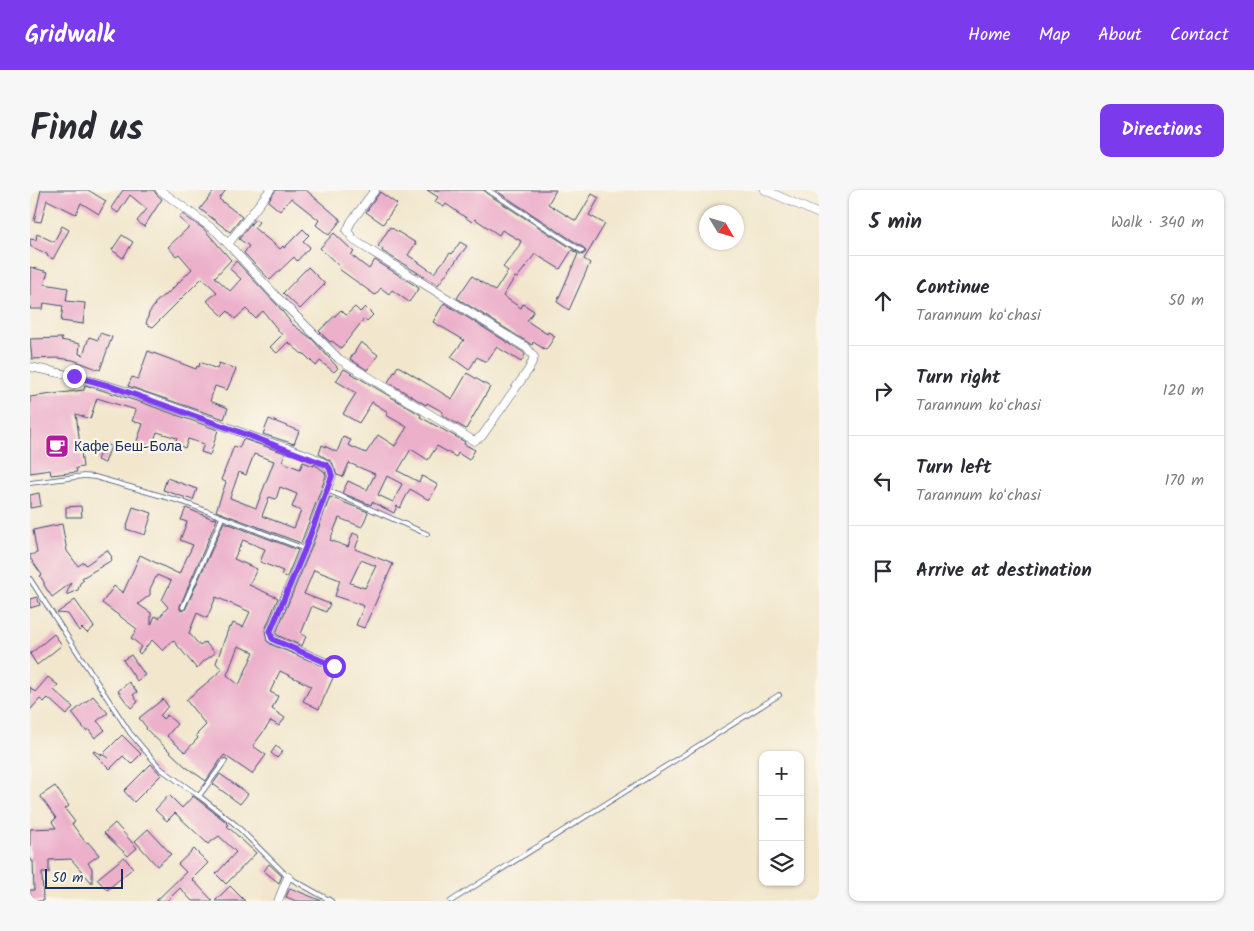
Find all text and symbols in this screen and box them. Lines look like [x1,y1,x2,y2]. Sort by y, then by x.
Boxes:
text: Gridwalk [25,16,115,55]
text: Home [968,21,1011,50]
text: Map [1039,21,1070,50]
text: About [1098,21,1142,50]
text: Contact [1170,21,1229,50]
text: Find us [30,102,143,158]
button: Directions [1100,104,1224,157]
north arrow [699,205,744,250]
text: 5 min [869,206,922,239]
text: Walk · 340 m [1111,210,1204,235]
text: Continue [916,273,989,303]
icon: ahead [869,287,897,315]
text: 50 m [1168,288,1204,313]
text: Tarannum koʻchasi [916,303,1041,328]
text: Turn right [916,363,1001,393]
route end [63,365,86,388]
icon: right [869,377,897,405]
text: 120 m [1163,378,1204,403]
text: Tarannum koʻchasi [916,393,1041,418]
cafe icon: Кафе Беш-Бола [44,433,70,459]
place label: Кафе Беш-Бола [74,436,182,458]
text: Turn left [916,453,991,483]
icon: left [869,467,897,495]
text: 170 m [1164,468,1204,493]
text: Tarannum koʻchasi [916,483,1041,508]
text: Arrive at destination [916,556,1092,586]
icon: arrive [869,557,897,585]
route start [323,655,346,678]
map controls [759,751,804,886]
button: + [759,751,804,796]
button: − [759,796,804,841]
button: layers [759,841,804,886]
scale bar [45,866,122,889]
text: 50 m [52,867,83,889]

